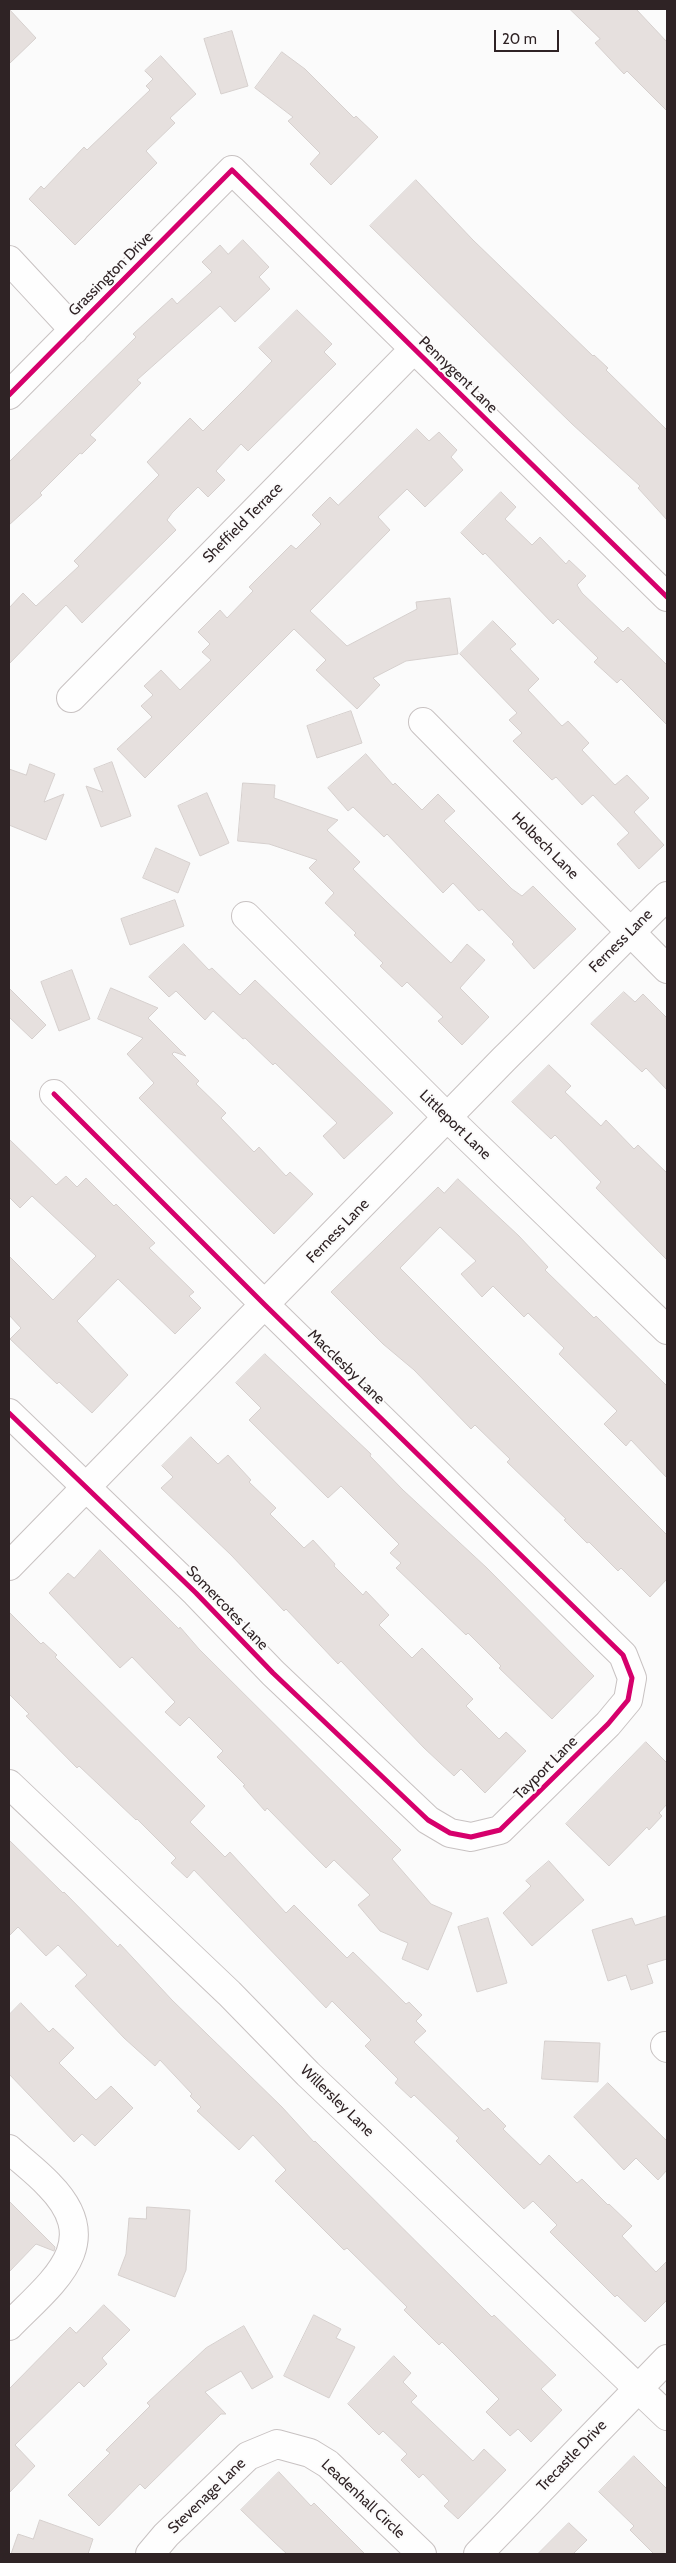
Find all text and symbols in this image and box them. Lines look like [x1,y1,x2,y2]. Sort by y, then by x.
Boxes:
scale bar [496,20,561,52]
text: 20 m [502,30,537,48]
street label: Grassington Drive [65,228,157,320]
street label: Pennygent Lane [415,333,501,417]
street label: Sheffield Terrace [199,479,287,567]
street label: Holbech Lane [508,809,582,883]
street label: Ferness Lane [586,906,656,976]
street label: Littleport Lane [415,1086,495,1164]
street label: Ferness Lane [303,1195,373,1267]
street label: Macclesby Lane [304,1326,388,1408]
street label: Somercotes Lane [182,1562,272,1654]
street label: Tayport Lane [511,1733,581,1803]
street label: Willersley Lane [296,2061,378,2141]
street label: Trecastle Drive [533,2417,611,2495]
street label: Stevenage Lane [164,2454,250,2538]
street label: Leadenhall Circle [317,2456,409,2542]

